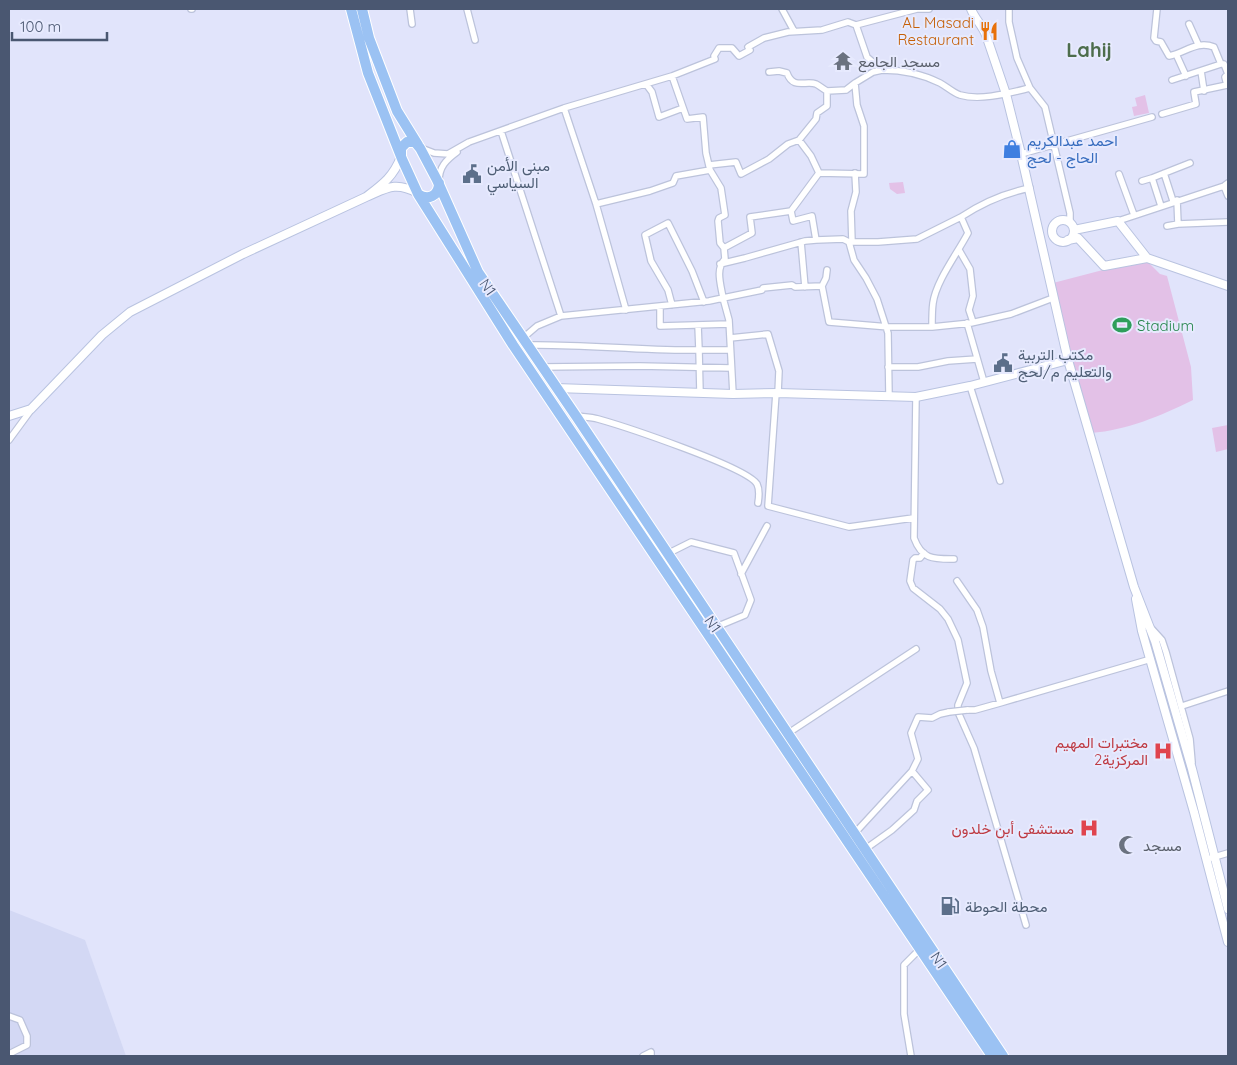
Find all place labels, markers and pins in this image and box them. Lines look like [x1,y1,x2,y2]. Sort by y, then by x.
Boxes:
place label: AL Masadi Restaurant [898,13,974,49]
restaurant icon: AL Masadi Restaurant [978,20,1000,42]
temple icon: مسجد الجامع [832,50,854,72]
place label: مسجد الجامع [858,52,940,73]
place label: احمد عبدالكريم الحاج - لحج [1027,131,1118,169]
shop icon: احمد عبدالكريم الحاج - لحج [1001,138,1023,160]
place label: مبنى الأمن السياسي [487,156,550,196]
public building icon: مبنى الأمن السياسي [461,163,483,185]
sports icon: Stadium [1111,314,1133,336]
place label: Stadium [1137,316,1194,335]
place label: مكتب التربية والتعليم م/لحج [1018,345,1112,383]
public building icon: مكتب التربية والتعليم م/لحج [992,352,1014,374]
place label: مختبرات المهيم المركزية2 [1055,733,1148,769]
hospital icon: مختبرات المهيم المركزية2 [1152,740,1174,762]
hospital icon: مستشفى أبن خلدون [1078,817,1100,839]
place label: مستشفى أبن خلدون [952,819,1074,839]
mosque icon: مسجد [1117,834,1139,856]
place label: مسجد [1143,836,1182,855]
fuel station icon: محطة الحوطة [939,895,961,917]
place label: محطة الحوطة [965,897,1047,916]

